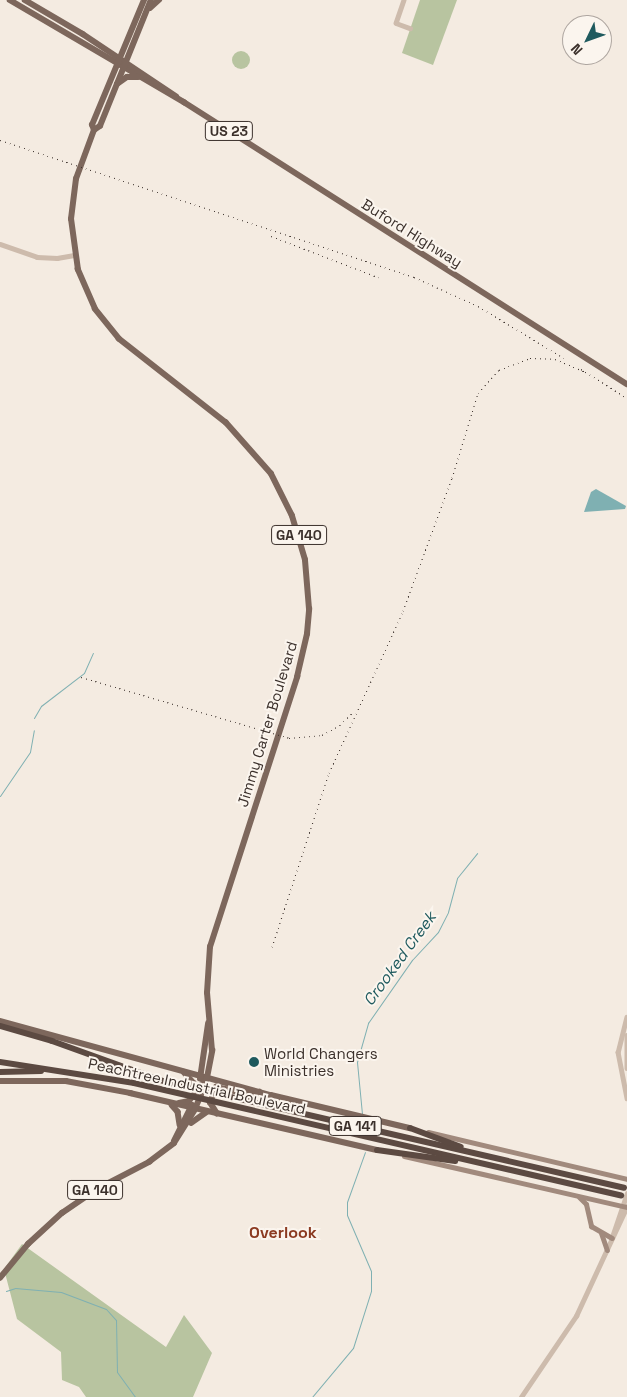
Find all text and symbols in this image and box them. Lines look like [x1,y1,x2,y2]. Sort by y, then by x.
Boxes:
north arrow [562,15,612,65]
text: N [567,40,586,59]
road number: US 23 [204,120,254,142]
street label: Buford Highway [358,195,466,271]
road number: GA 140 [270,524,328,546]
street label: Jimmy Carter Boulevard [233,639,301,809]
water label: Crooked Creek [359,908,441,1010]
place label: World Changers Ministries [264,1044,378,1079]
street label: Peachtree Industrial Boulevard [87,1054,307,1118]
marker: World Changers Ministries [248,1056,260,1068]
road number: GA 141 [328,1114,382,1138]
road number: GA 140 [66,1178,124,1202]
district label: Overlook [249,1223,317,1243]

